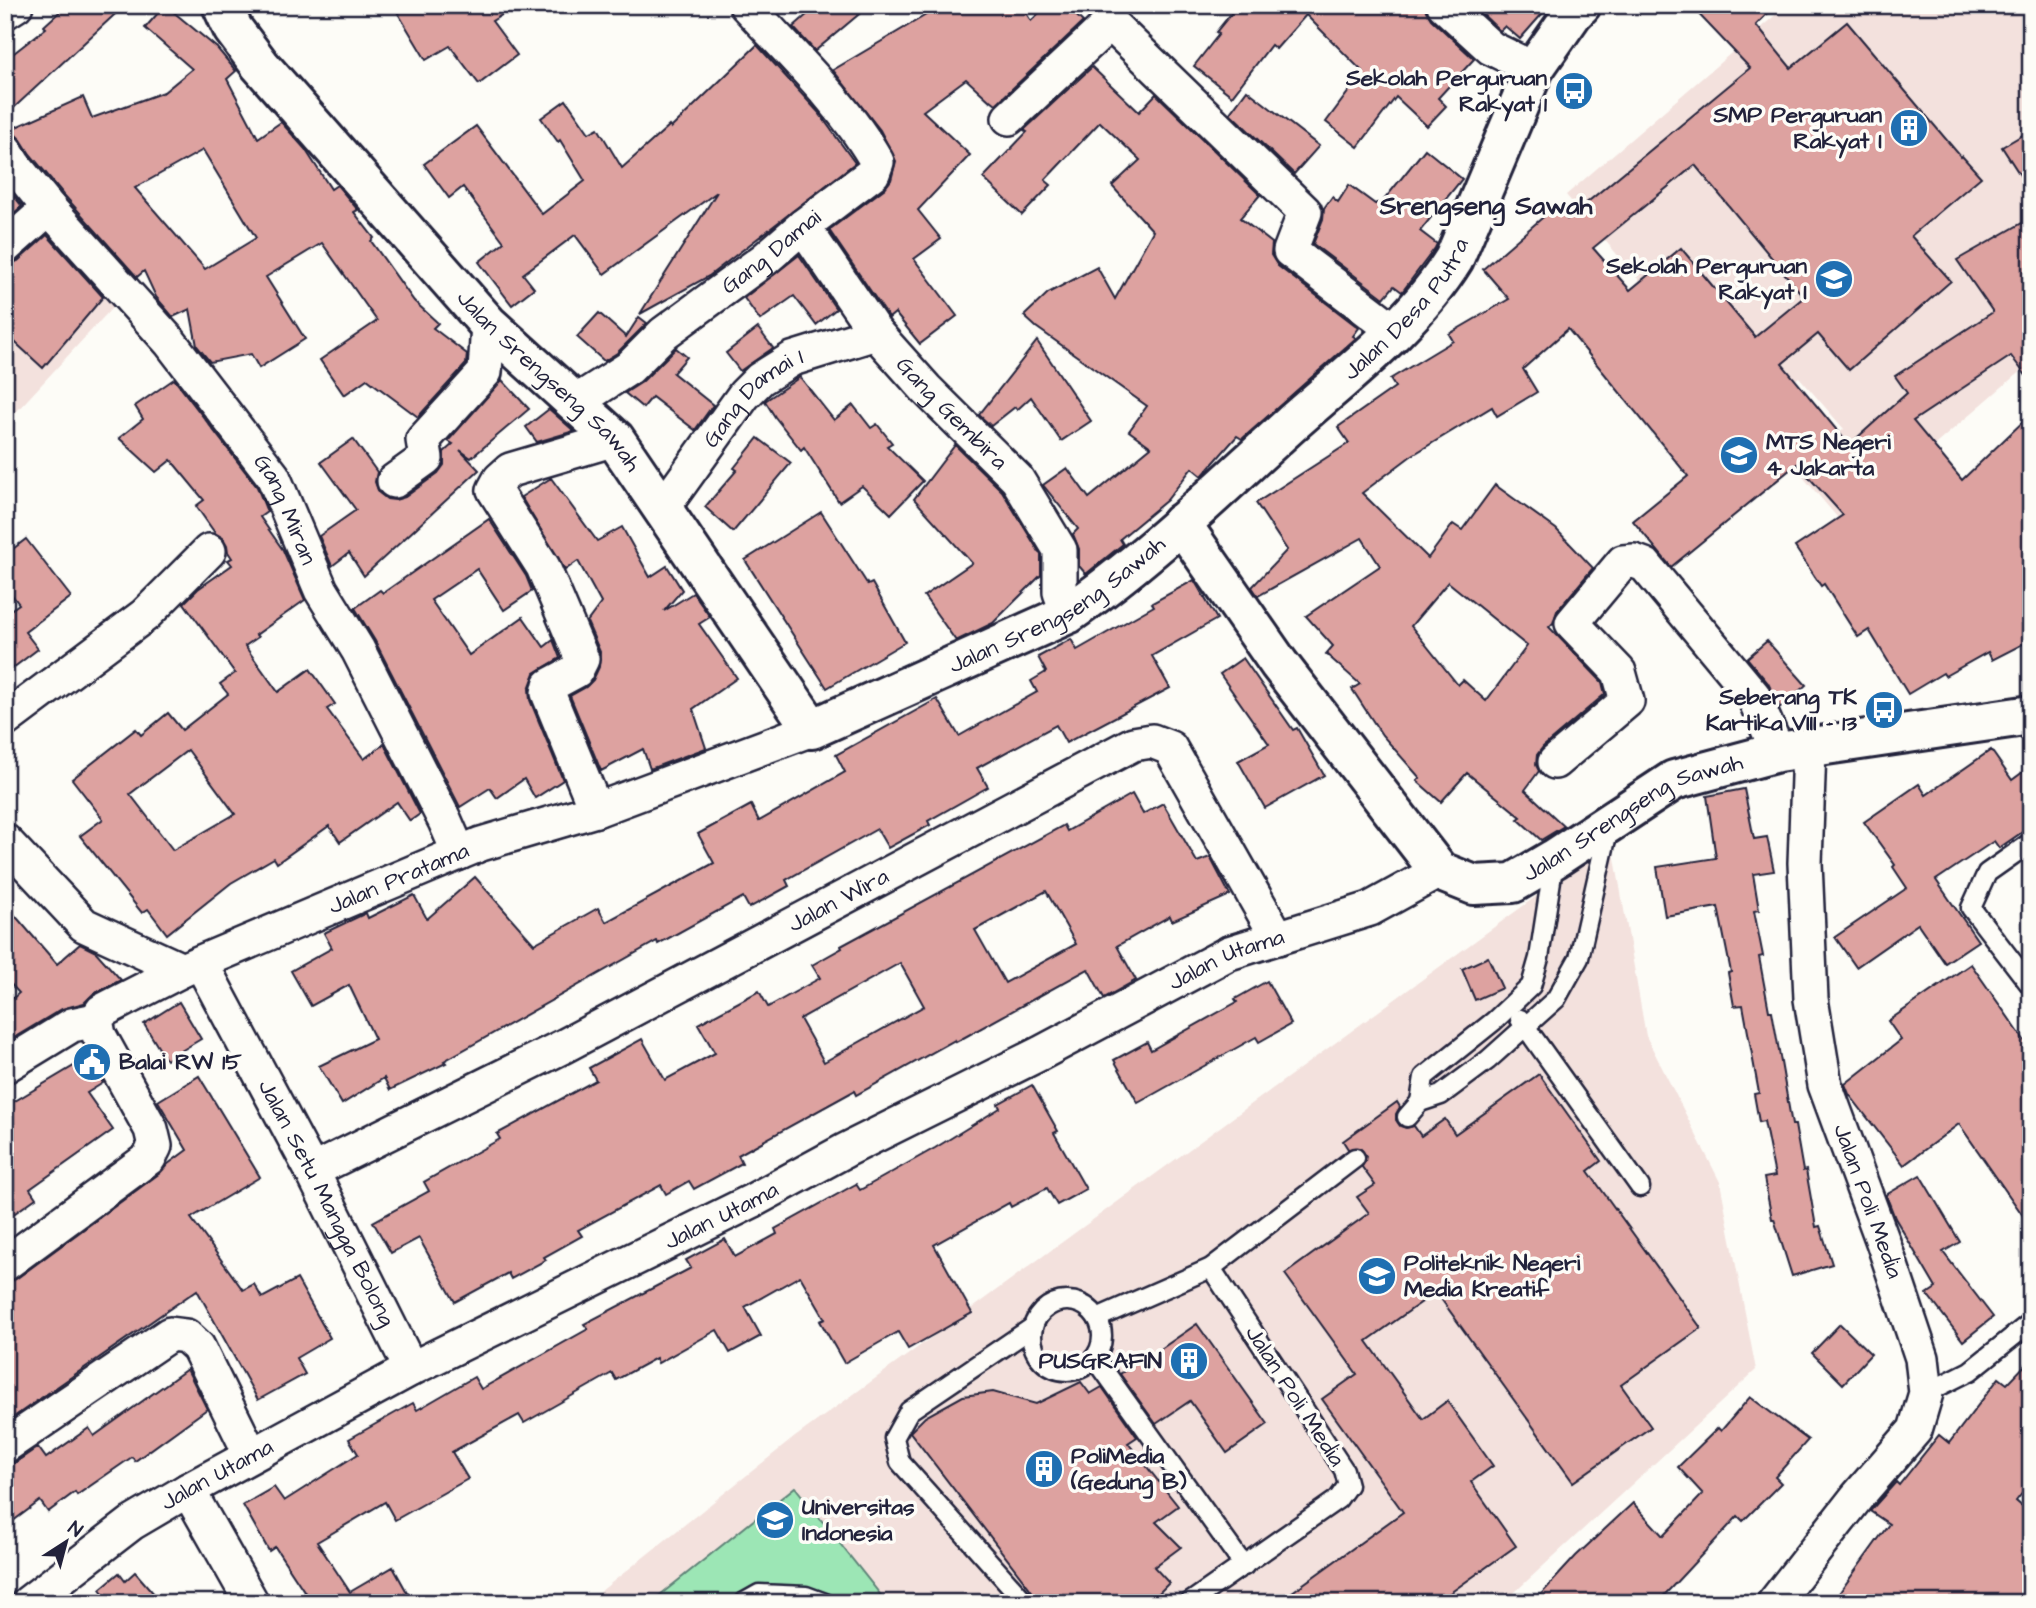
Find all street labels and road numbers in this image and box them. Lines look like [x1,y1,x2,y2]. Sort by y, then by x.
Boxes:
street label: Gang Damai [715,201,828,302]
street label: Jalan Desa Putra [1336,233,1477,388]
street label: Jalan Srengseng Sawah [449,283,649,478]
street label: Gang Damai I [695,340,807,454]
street label: Gang Gembira [889,350,1015,477]
street label: Gang Miran [246,447,325,570]
street label: Jalan Srengseng Sawah [944,528,1173,681]
street label: Jalan Srengseng Sawah [1517,746,1747,890]
street label: Jalan Pratama [324,835,474,922]
street label: Jalan Wira [783,860,895,940]
street label: Jalan Utama [1163,921,1288,998]
street label: Jalan Setu Mangga Bolong [250,1074,403,1333]
street label: Jalan Poli Media [1825,1119,1911,1283]
street label: Jalan Utama [659,1174,784,1258]
street label: Jalan Poli Media [1237,1319,1353,1473]
street label: Jalan Utama [155,1431,279,1518]

